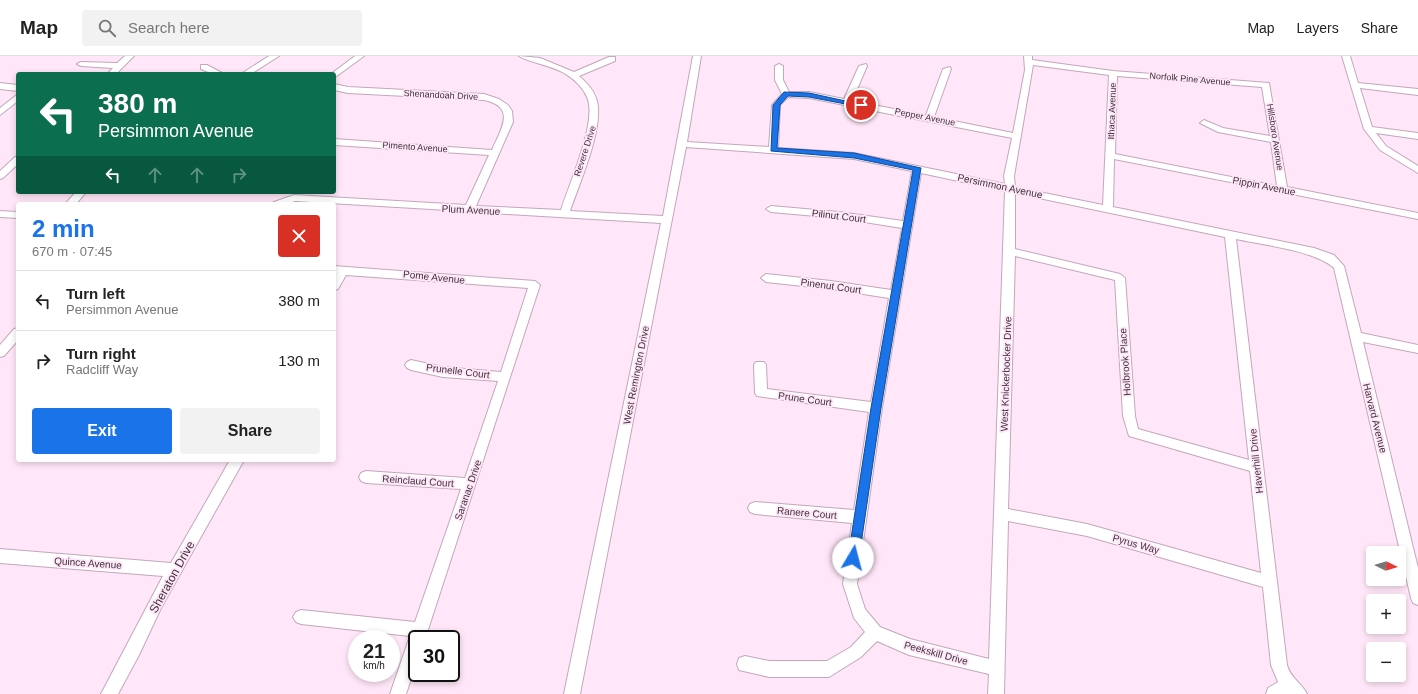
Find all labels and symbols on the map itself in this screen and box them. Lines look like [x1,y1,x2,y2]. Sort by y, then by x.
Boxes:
street label: Norfolk Pine Avenue [1149,70,1231,88]
street label: Ithaca Avenue [1106,82,1118,140]
street label: Shenandoah Drive [404,88,478,102]
pin [844,88,878,122]
street label: Hillsboro Avenue [1265,103,1285,171]
street label: Pepper Avenue [894,106,956,128]
street label: Revere Drive [572,124,598,178]
street label: Pimento Avenue [382,140,448,154]
street label: Persimmon Avenue [957,172,1044,200]
street label: Pippin Avenue [1232,175,1297,198]
street label: Plum Avenue [441,203,501,217]
street label: Pilinut Court [811,207,867,225]
street label: Pome Avenue [403,268,466,286]
street label: Pinenut Court [800,276,862,296]
street label: West Knickerbocker Drive [998,316,1014,432]
street label: West Remington Drive [621,325,651,425]
street label: Holbrook Place [1117,327,1133,396]
street label: Prunelle Court [426,362,491,380]
street label: Harvard Avenue [1361,382,1389,454]
street label: Prune Court [778,390,833,408]
street label: Haverhill Drive [1247,428,1265,494]
street label: Saranac Drive [452,458,484,522]
street label: Reinclaud Court [382,473,454,489]
street label: Ranere Court [777,505,838,521]
street label: Pyrus Way [1111,532,1161,556]
position arrow [832,537,874,579]
street label: Sheraton Drive [146,538,198,615]
north arrow [1366,546,1406,586]
street label: Quince Avenue [54,555,123,571]
speed limit sign: 30 [408,630,460,682]
street label: Peekskill Drive [903,639,970,667]

